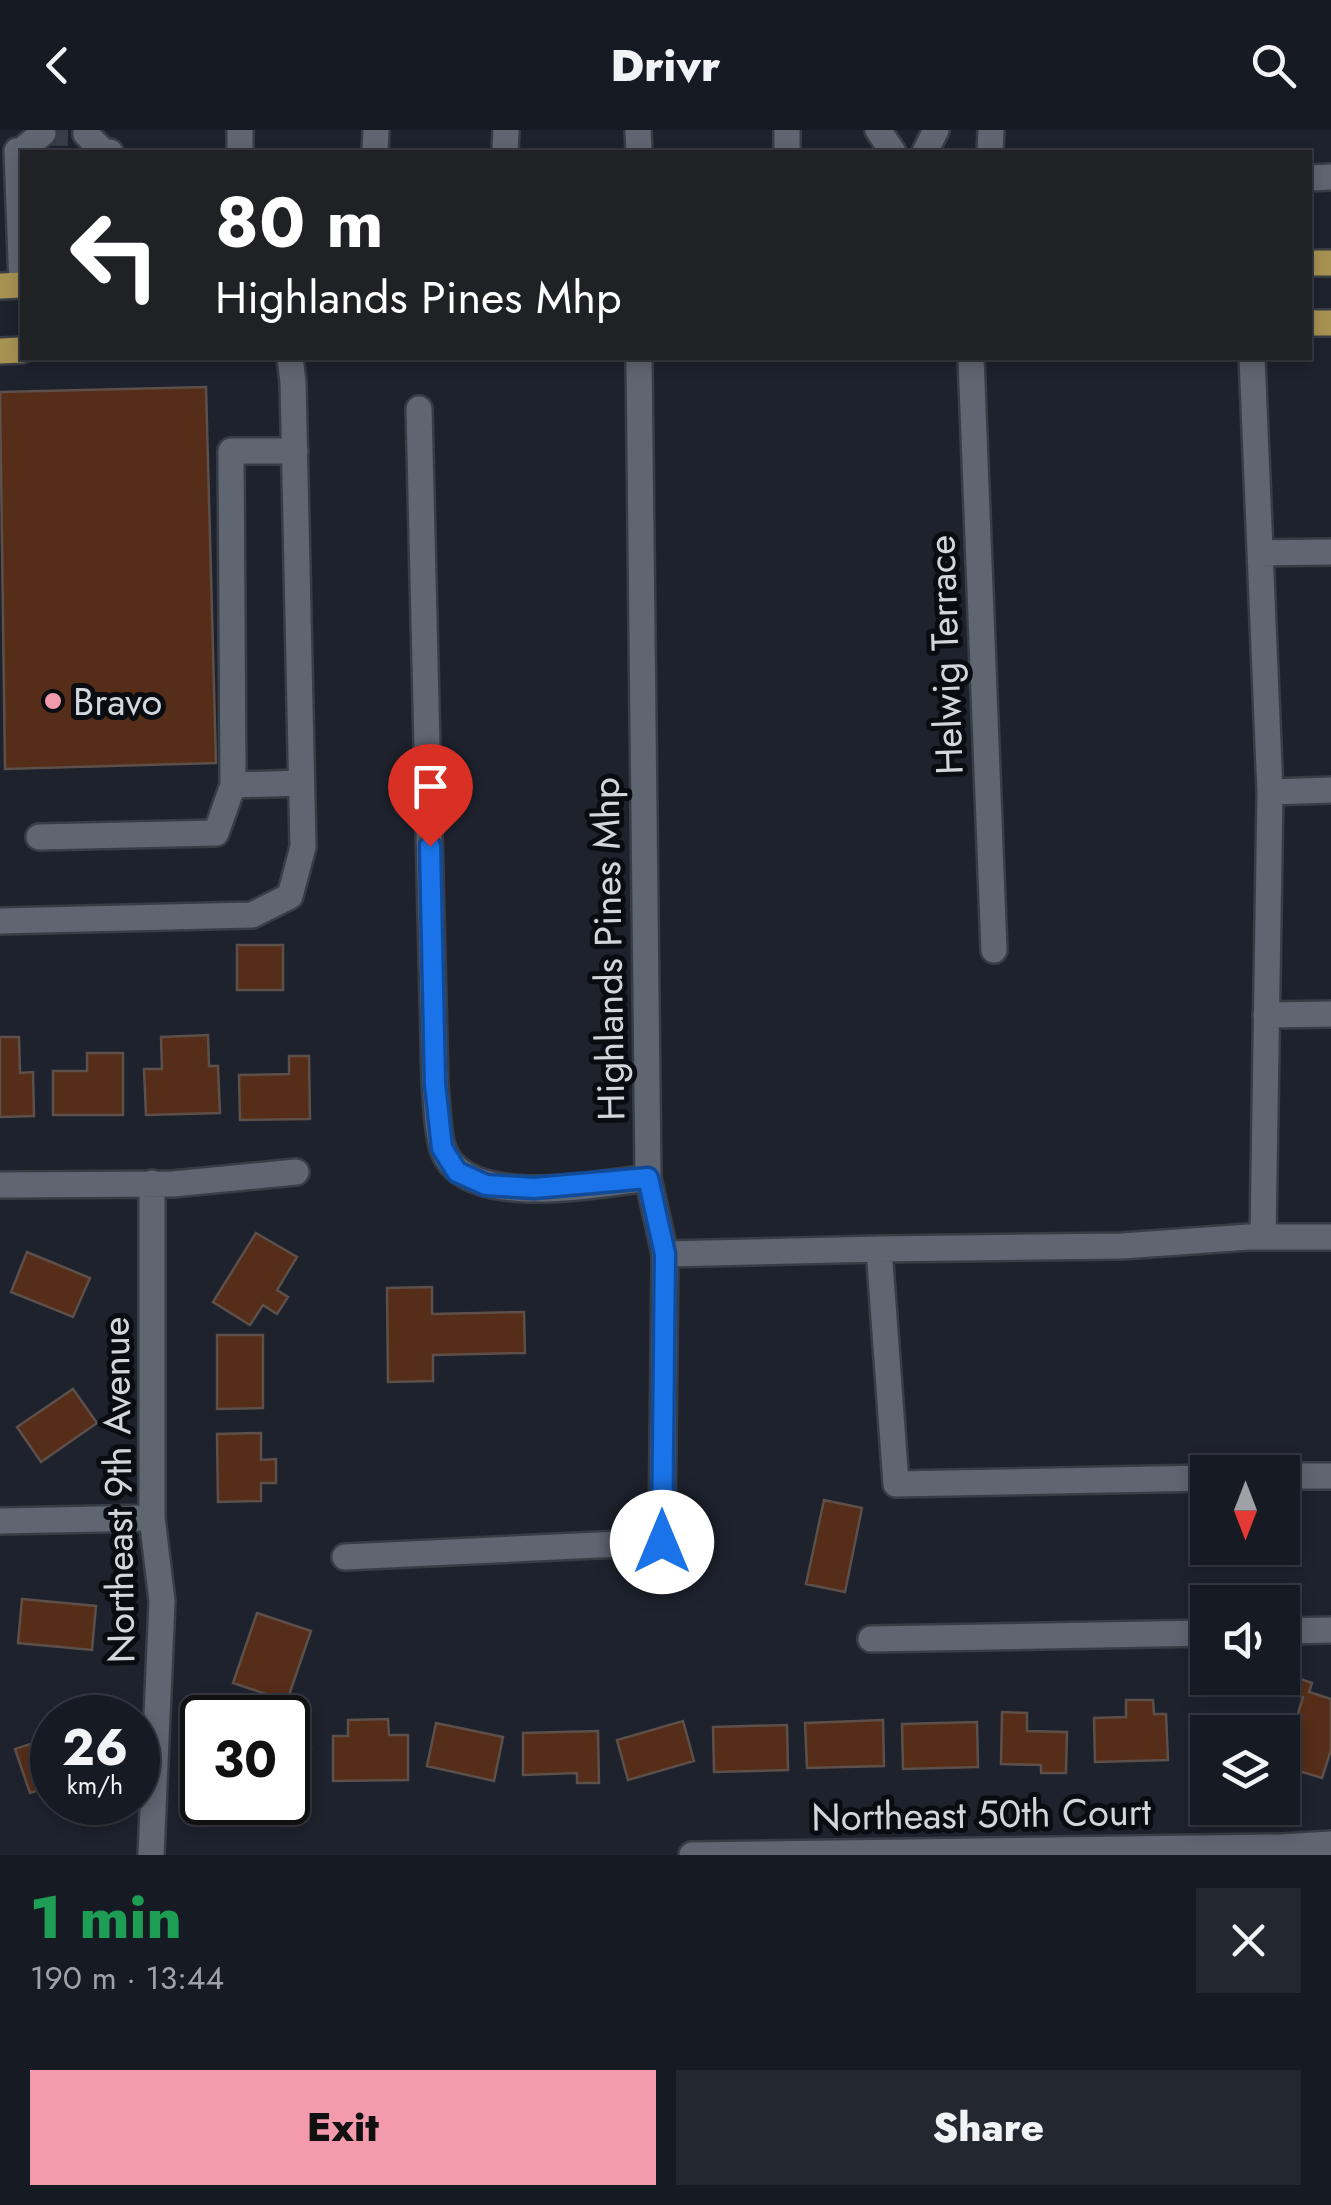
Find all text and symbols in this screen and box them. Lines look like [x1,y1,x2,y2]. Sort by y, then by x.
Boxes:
text: Drivr [610,33,721,98]
icon: back [30,38,85,93]
icon: search [1246,38,1301,93]
text: 80 m [215,172,384,273]
icon: left [50,190,180,320]
text: Highlands Pines Mhp [215,265,622,330]
street label: Helwig Terrace [913,534,977,776]
place label: Bravo [73,674,162,729]
marker: Bravo [42,690,64,712]
pin [388,744,473,847]
icon: arrive [403,759,458,814]
street label: Highlands Pines Mhp [578,777,638,1121]
street label: Northeast 9th Avenue [87,1316,149,1664]
north arrow [1190,1455,1300,1565]
map controls [1190,1455,1300,1825]
position arrow [610,1490,714,1594]
button: sound [1190,1585,1300,1695]
speed limit sign: 30 [180,1695,310,1825]
text: 26 [62,1711,128,1784]
button: layers [1190,1715,1300,1825]
text: km/h [67,1767,123,1803]
street label: Northeast 50th Court [811,1784,1151,1844]
text: 1 min [30,1874,182,1961]
button: close [1196,1888,1301,1993]
text: 190 m · 13:44 [30,1955,224,2001]
button: Exit [30,2070,656,2185]
button: Share [676,2070,1301,2185]

